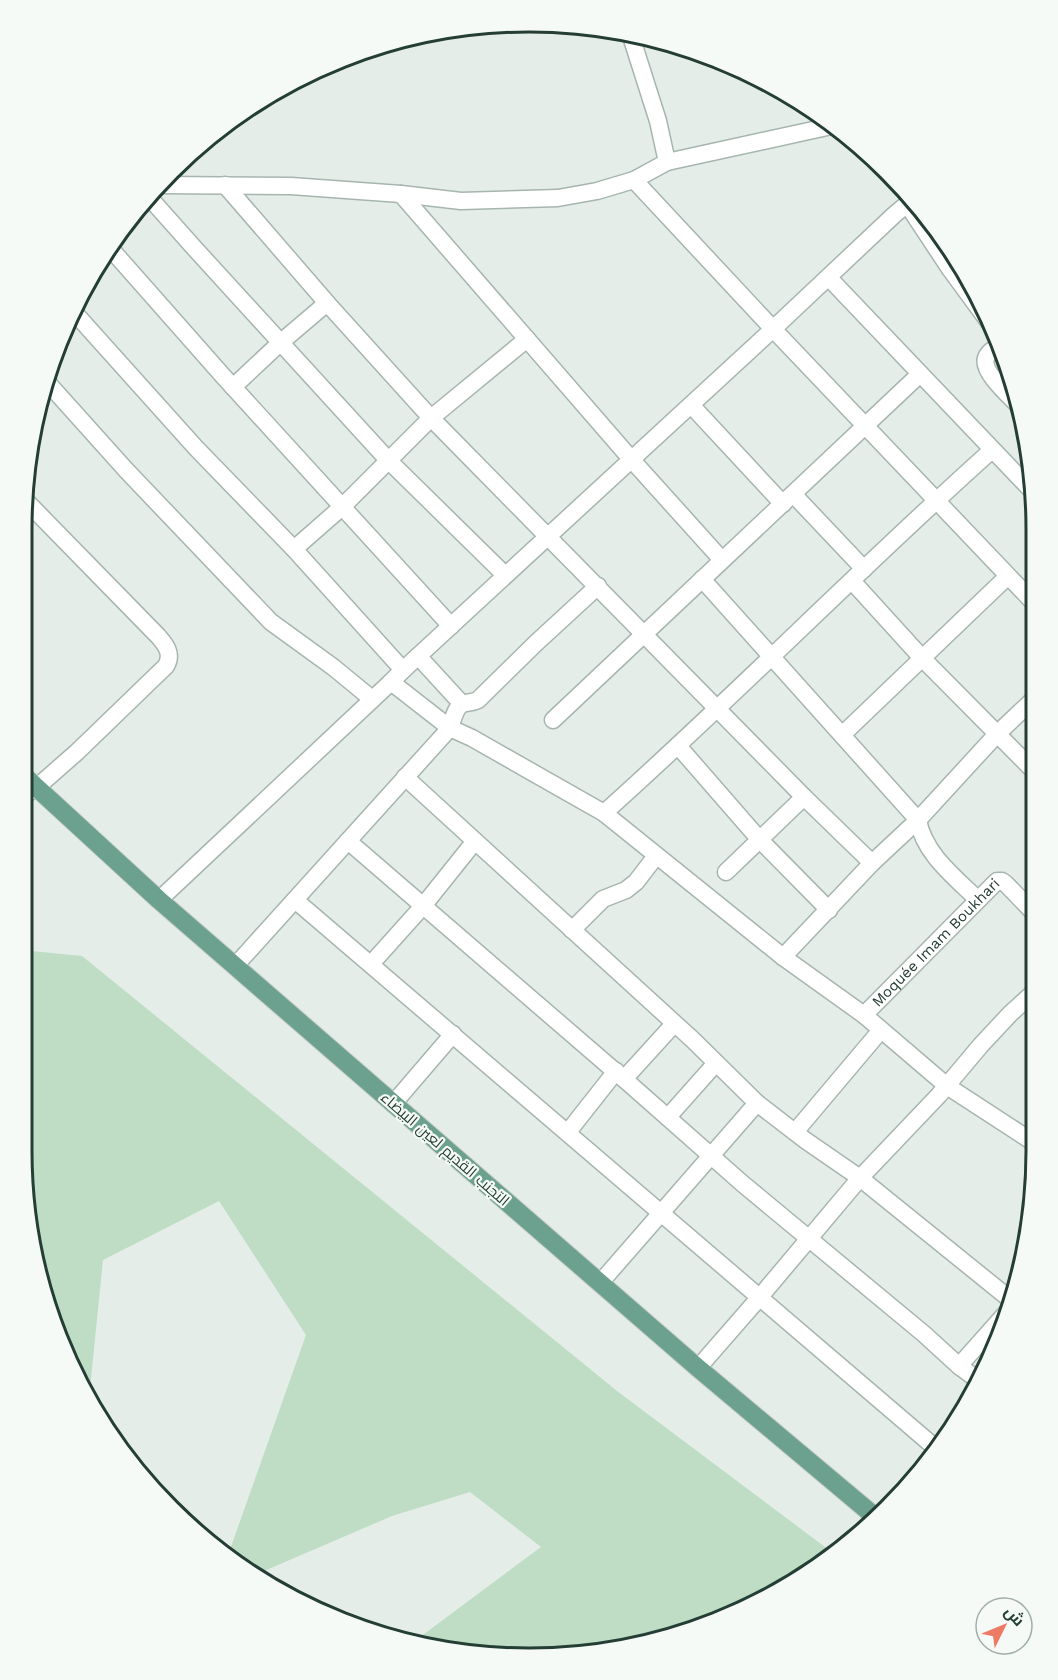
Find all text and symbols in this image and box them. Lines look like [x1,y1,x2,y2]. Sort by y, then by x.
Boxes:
street label: Moquée Imam Boukhari [868,875,1004,1011]
street label: التجنب القديم لعين البيضاء [376,1088,513,1210]
north arrow [974,1596,1034,1656]
text: ش [1001,1602,1029,1630]

